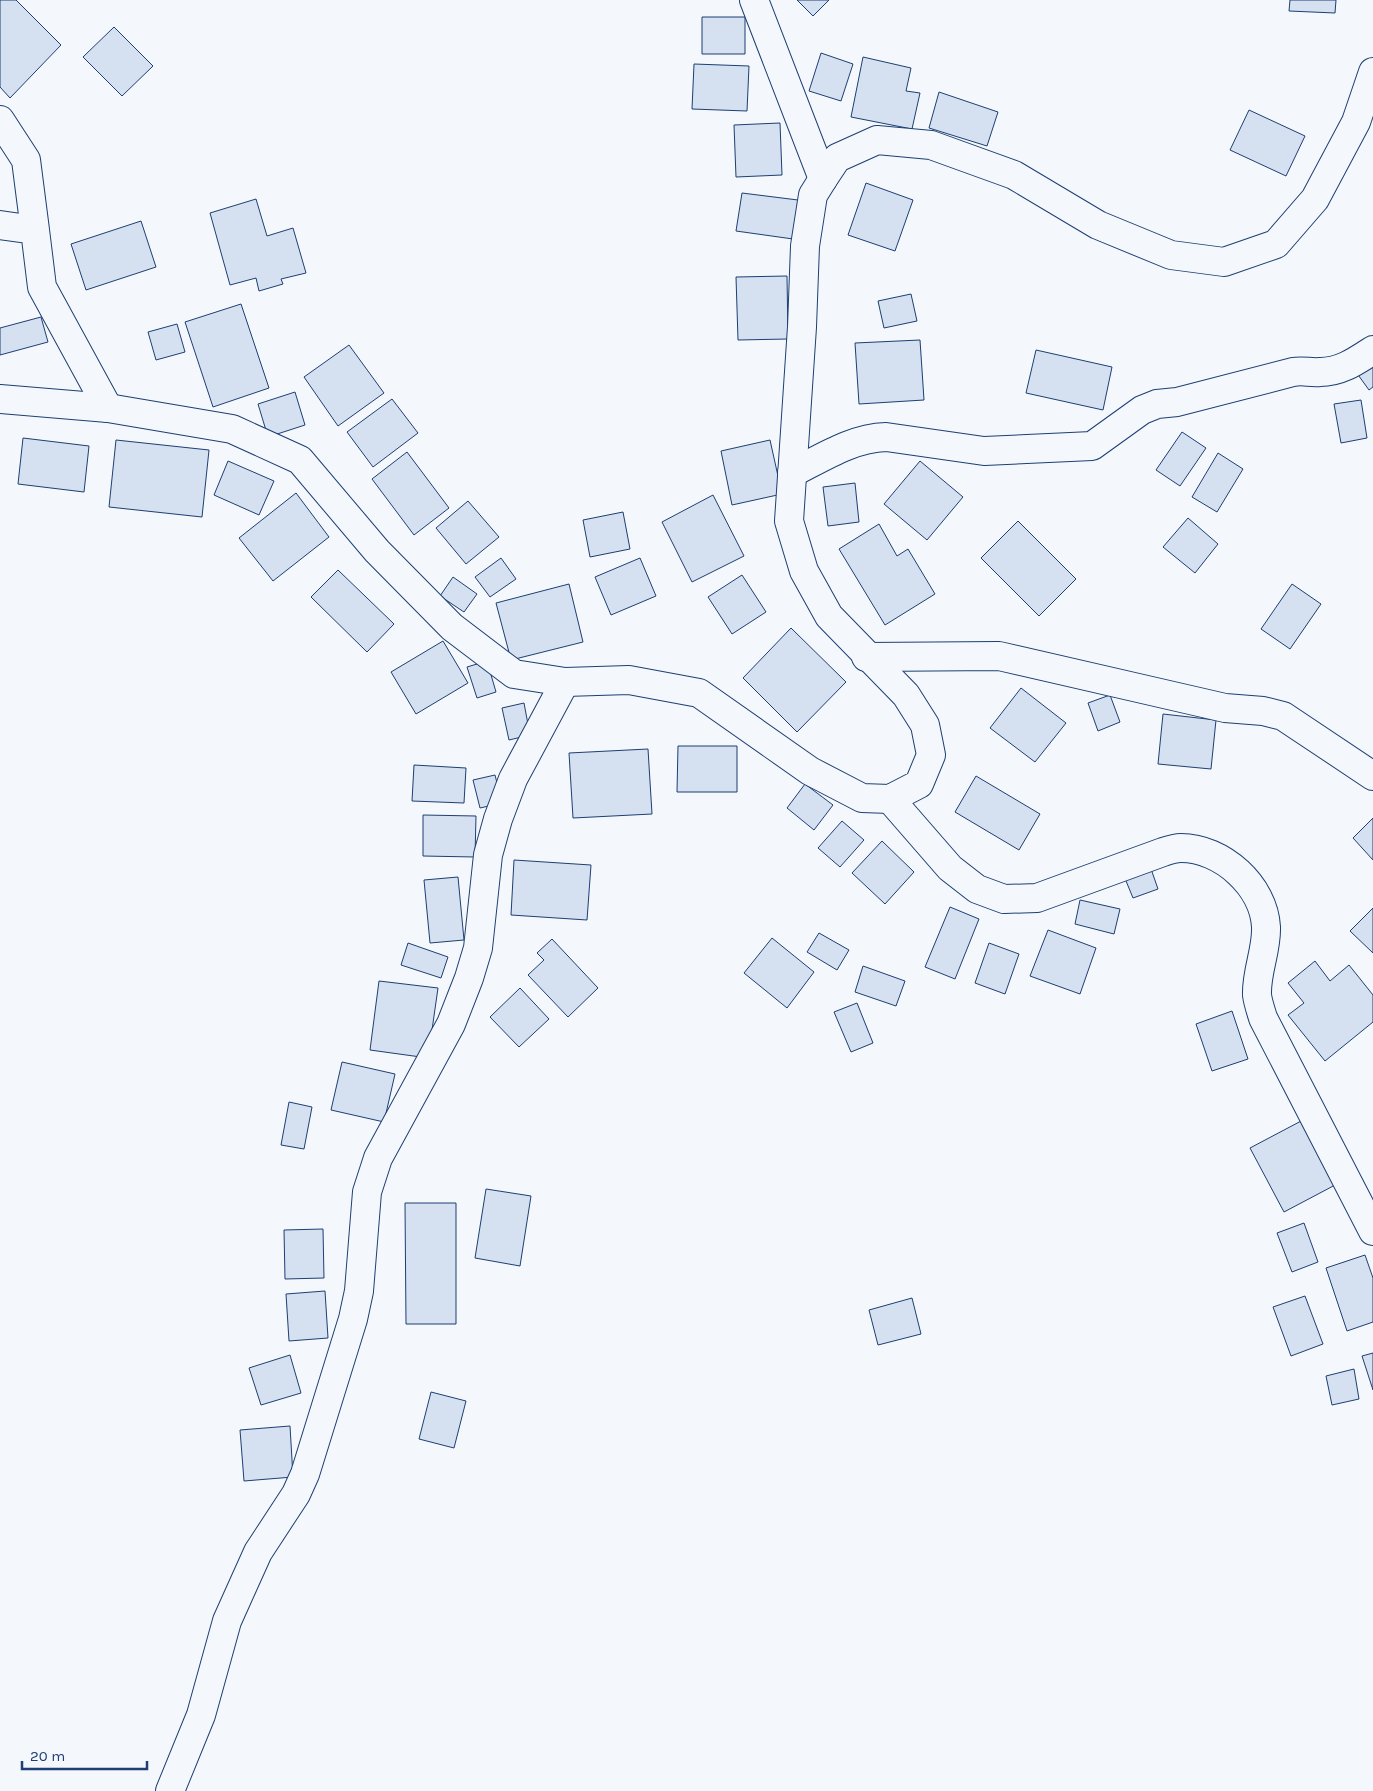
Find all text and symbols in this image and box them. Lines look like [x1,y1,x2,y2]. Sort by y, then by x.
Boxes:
scale bar [22,1738,148,1770]
text: 20 m [30,1747,65,1765]

